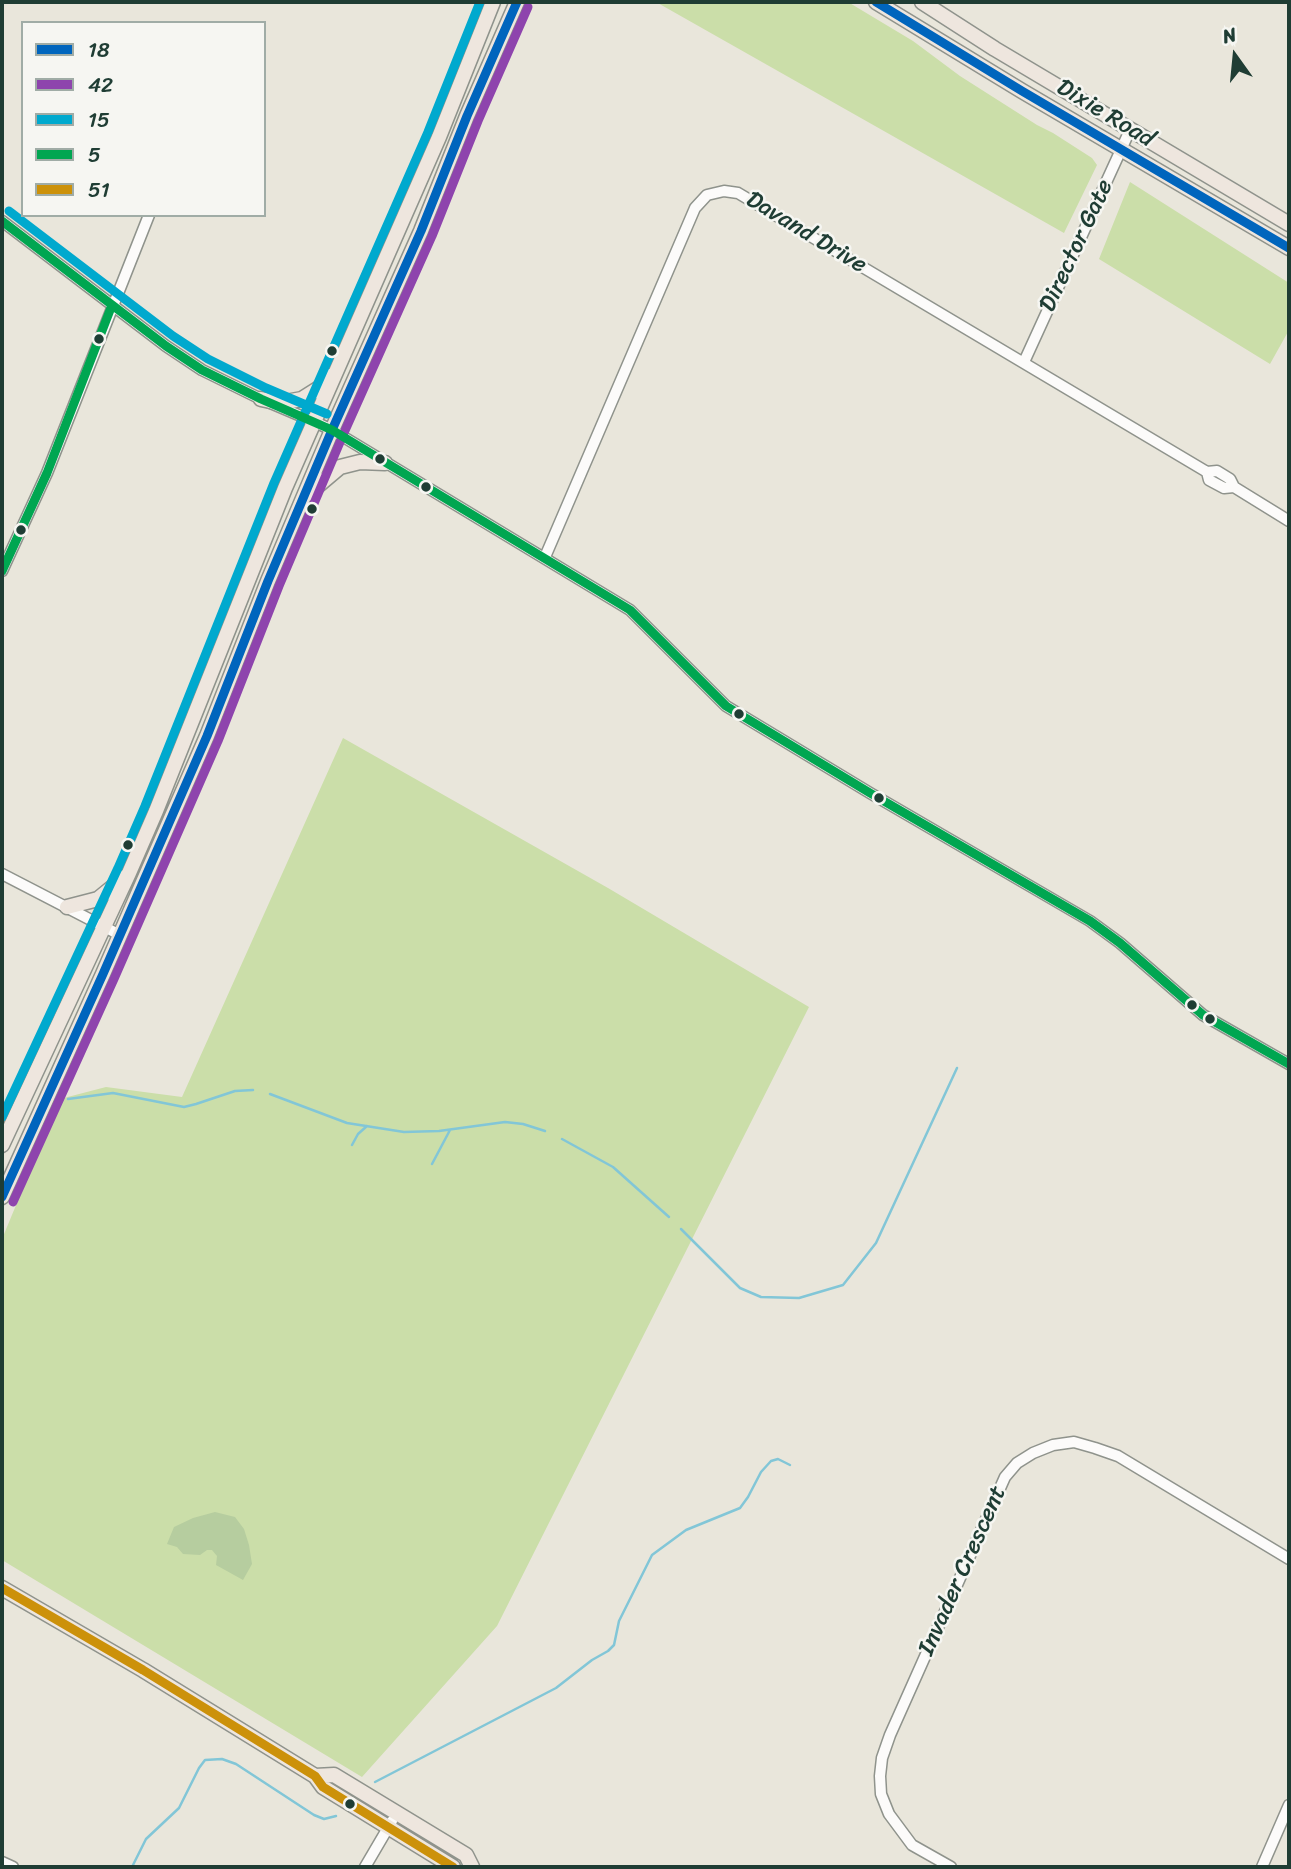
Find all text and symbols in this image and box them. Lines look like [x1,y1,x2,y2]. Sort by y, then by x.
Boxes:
text: N [1219,18,1240,53]
legend [21,21,266,217]
north arrow [1200,21,1270,91]
text: 18 [88,31,110,69]
text: 42 [88,66,113,104]
street label: Dixie Road [1051,74,1159,154]
text: 15 [88,101,110,139]
text: 5 [88,136,101,174]
text: 51 [88,171,110,209]
street label: Director Gate [1034,175,1120,317]
street label: Davand Drive [740,186,872,280]
unlabelled marker [92,332,106,346]
unlabelled marker [325,344,339,358]
unlabelled marker [373,452,387,466]
unlabelled marker [419,480,433,494]
unlabelled marker [305,502,319,516]
unlabelled marker [14,523,28,537]
unlabelled marker [732,707,746,721]
unlabelled marker [872,791,886,805]
unlabelled marker [121,838,135,852]
unlabelled marker [1185,998,1199,1012]
unlabelled marker [1203,1012,1217,1026]
street label: Invader Crescent [913,1482,1013,1660]
unlabelled marker [343,1797,357,1811]

